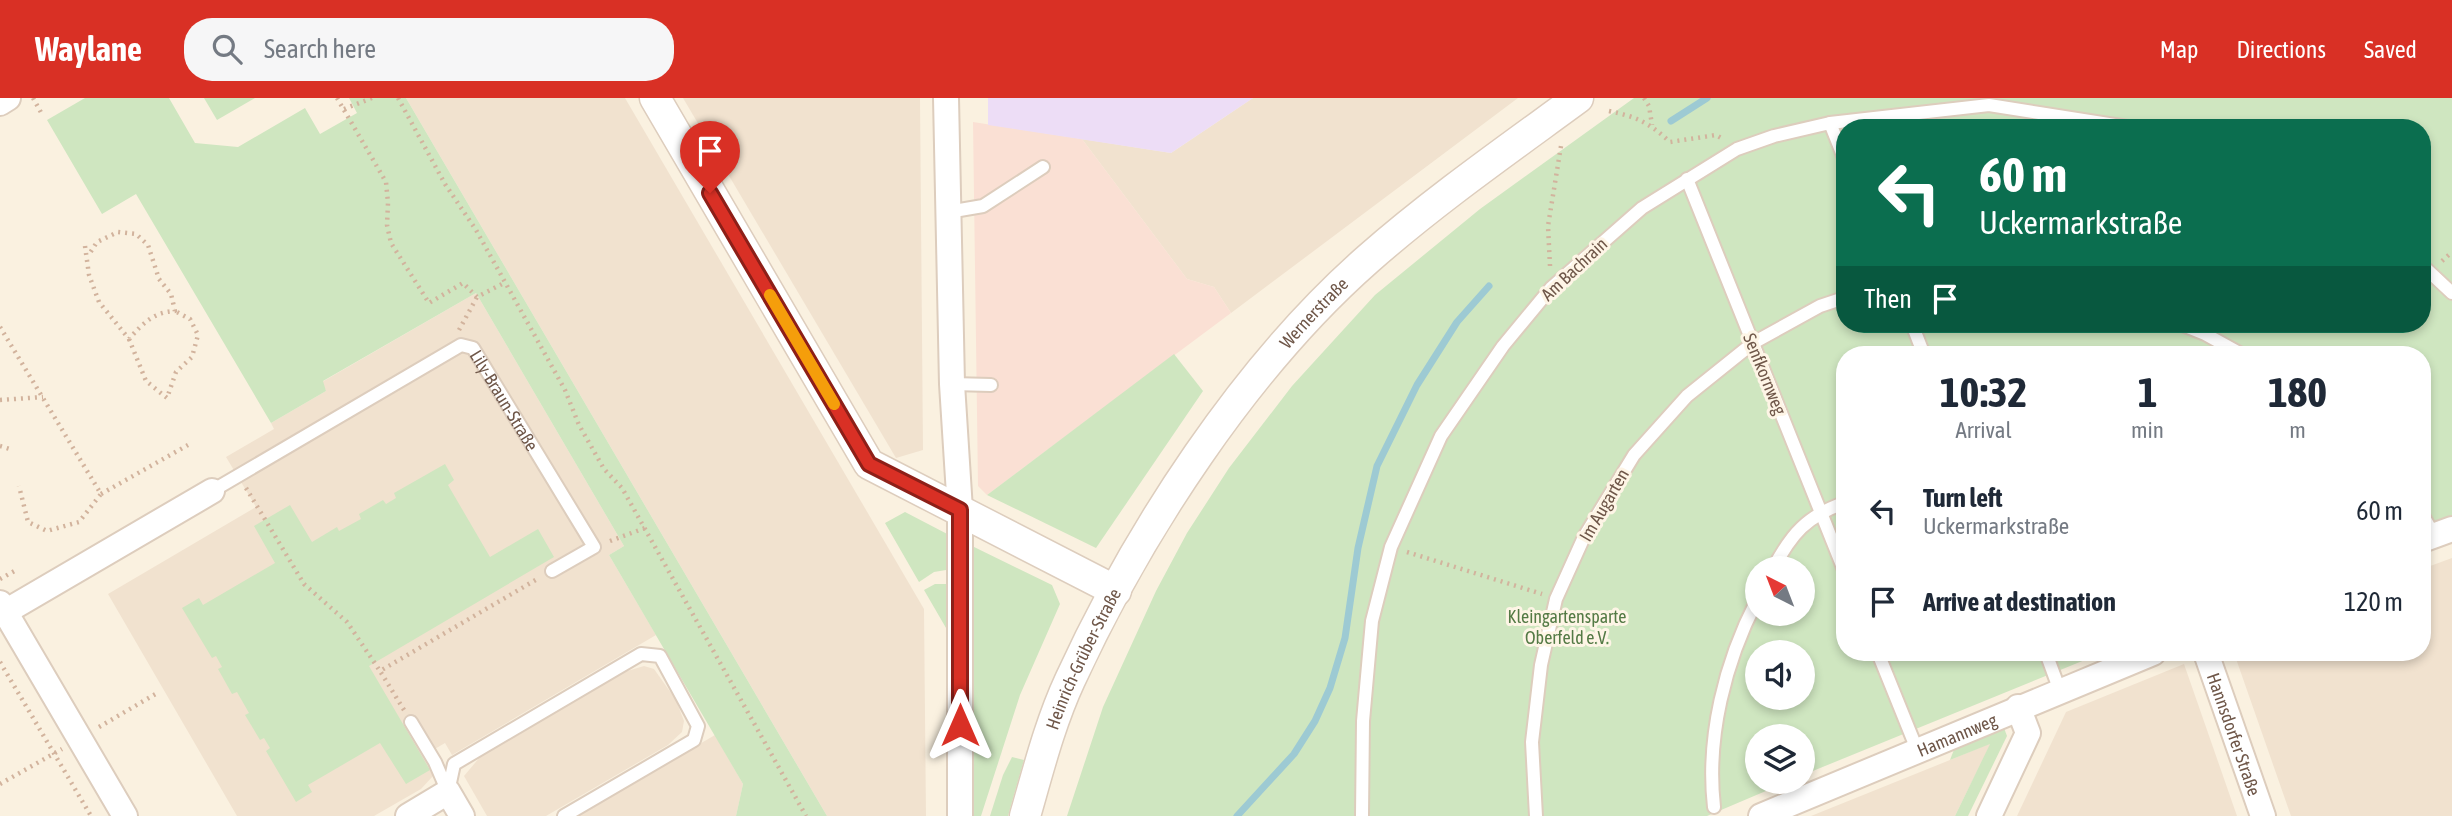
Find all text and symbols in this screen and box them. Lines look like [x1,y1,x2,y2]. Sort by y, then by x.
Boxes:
search box [184,18,674,81]
text: Waylane [35,30,142,68]
icon: search [208,30,246,68]
text: Search here [264,34,376,64]
text: Map [2160,36,2198,63]
text: Directions [2236,36,2326,63]
text: Saved [2364,36,2417,63]
pin [680,121,740,193]
icon: arrive [691,132,729,170]
text: 60 m [1979,146,2067,202]
icon: left [1864,147,1955,238]
text: Uckermarkstraße [1979,204,2182,241]
street label: Am Bachrain [1537,233,1611,305]
street label: Wernerstraße [1275,273,1352,352]
icon: arrive [1926,280,1964,318]
text: Then [1864,284,1912,314]
street label: Senfkornweg [1739,330,1791,418]
street label: Lily-Braun-Straße [466,346,543,454]
text: 10:32 [1940,368,2027,416]
text: 1 [2138,368,2157,416]
text: 180 [2268,368,2327,416]
text: Arrival [1955,417,2012,443]
text: min [2131,417,2164,443]
text: m [2289,417,2306,443]
street label: Im Augarten [1575,465,1633,545]
text: Turn left [1923,483,2003,513]
icon: left [1864,492,1902,530]
text: 60 m [2356,496,2403,526]
text: Uckermarkstraße [1923,513,2069,539]
north arrow [1745,556,1815,626]
map controls [1745,556,1815,794]
icon: arrive [1864,583,1902,621]
street label: Heinrich-Grüber-Straße [1041,584,1125,732]
text: Arrive at destination [1923,587,2116,617]
text: 120 m [2344,587,2403,617]
park label: Kleingartensparte Oberfeld e.V. [1508,606,1626,648]
button: sound [1745,640,1815,710]
street label: Hannsdorfer Straße [2203,670,2266,798]
position arrow [923,688,997,762]
street label: Hamannweg [1914,709,2000,760]
button: layers [1745,724,1815,794]

